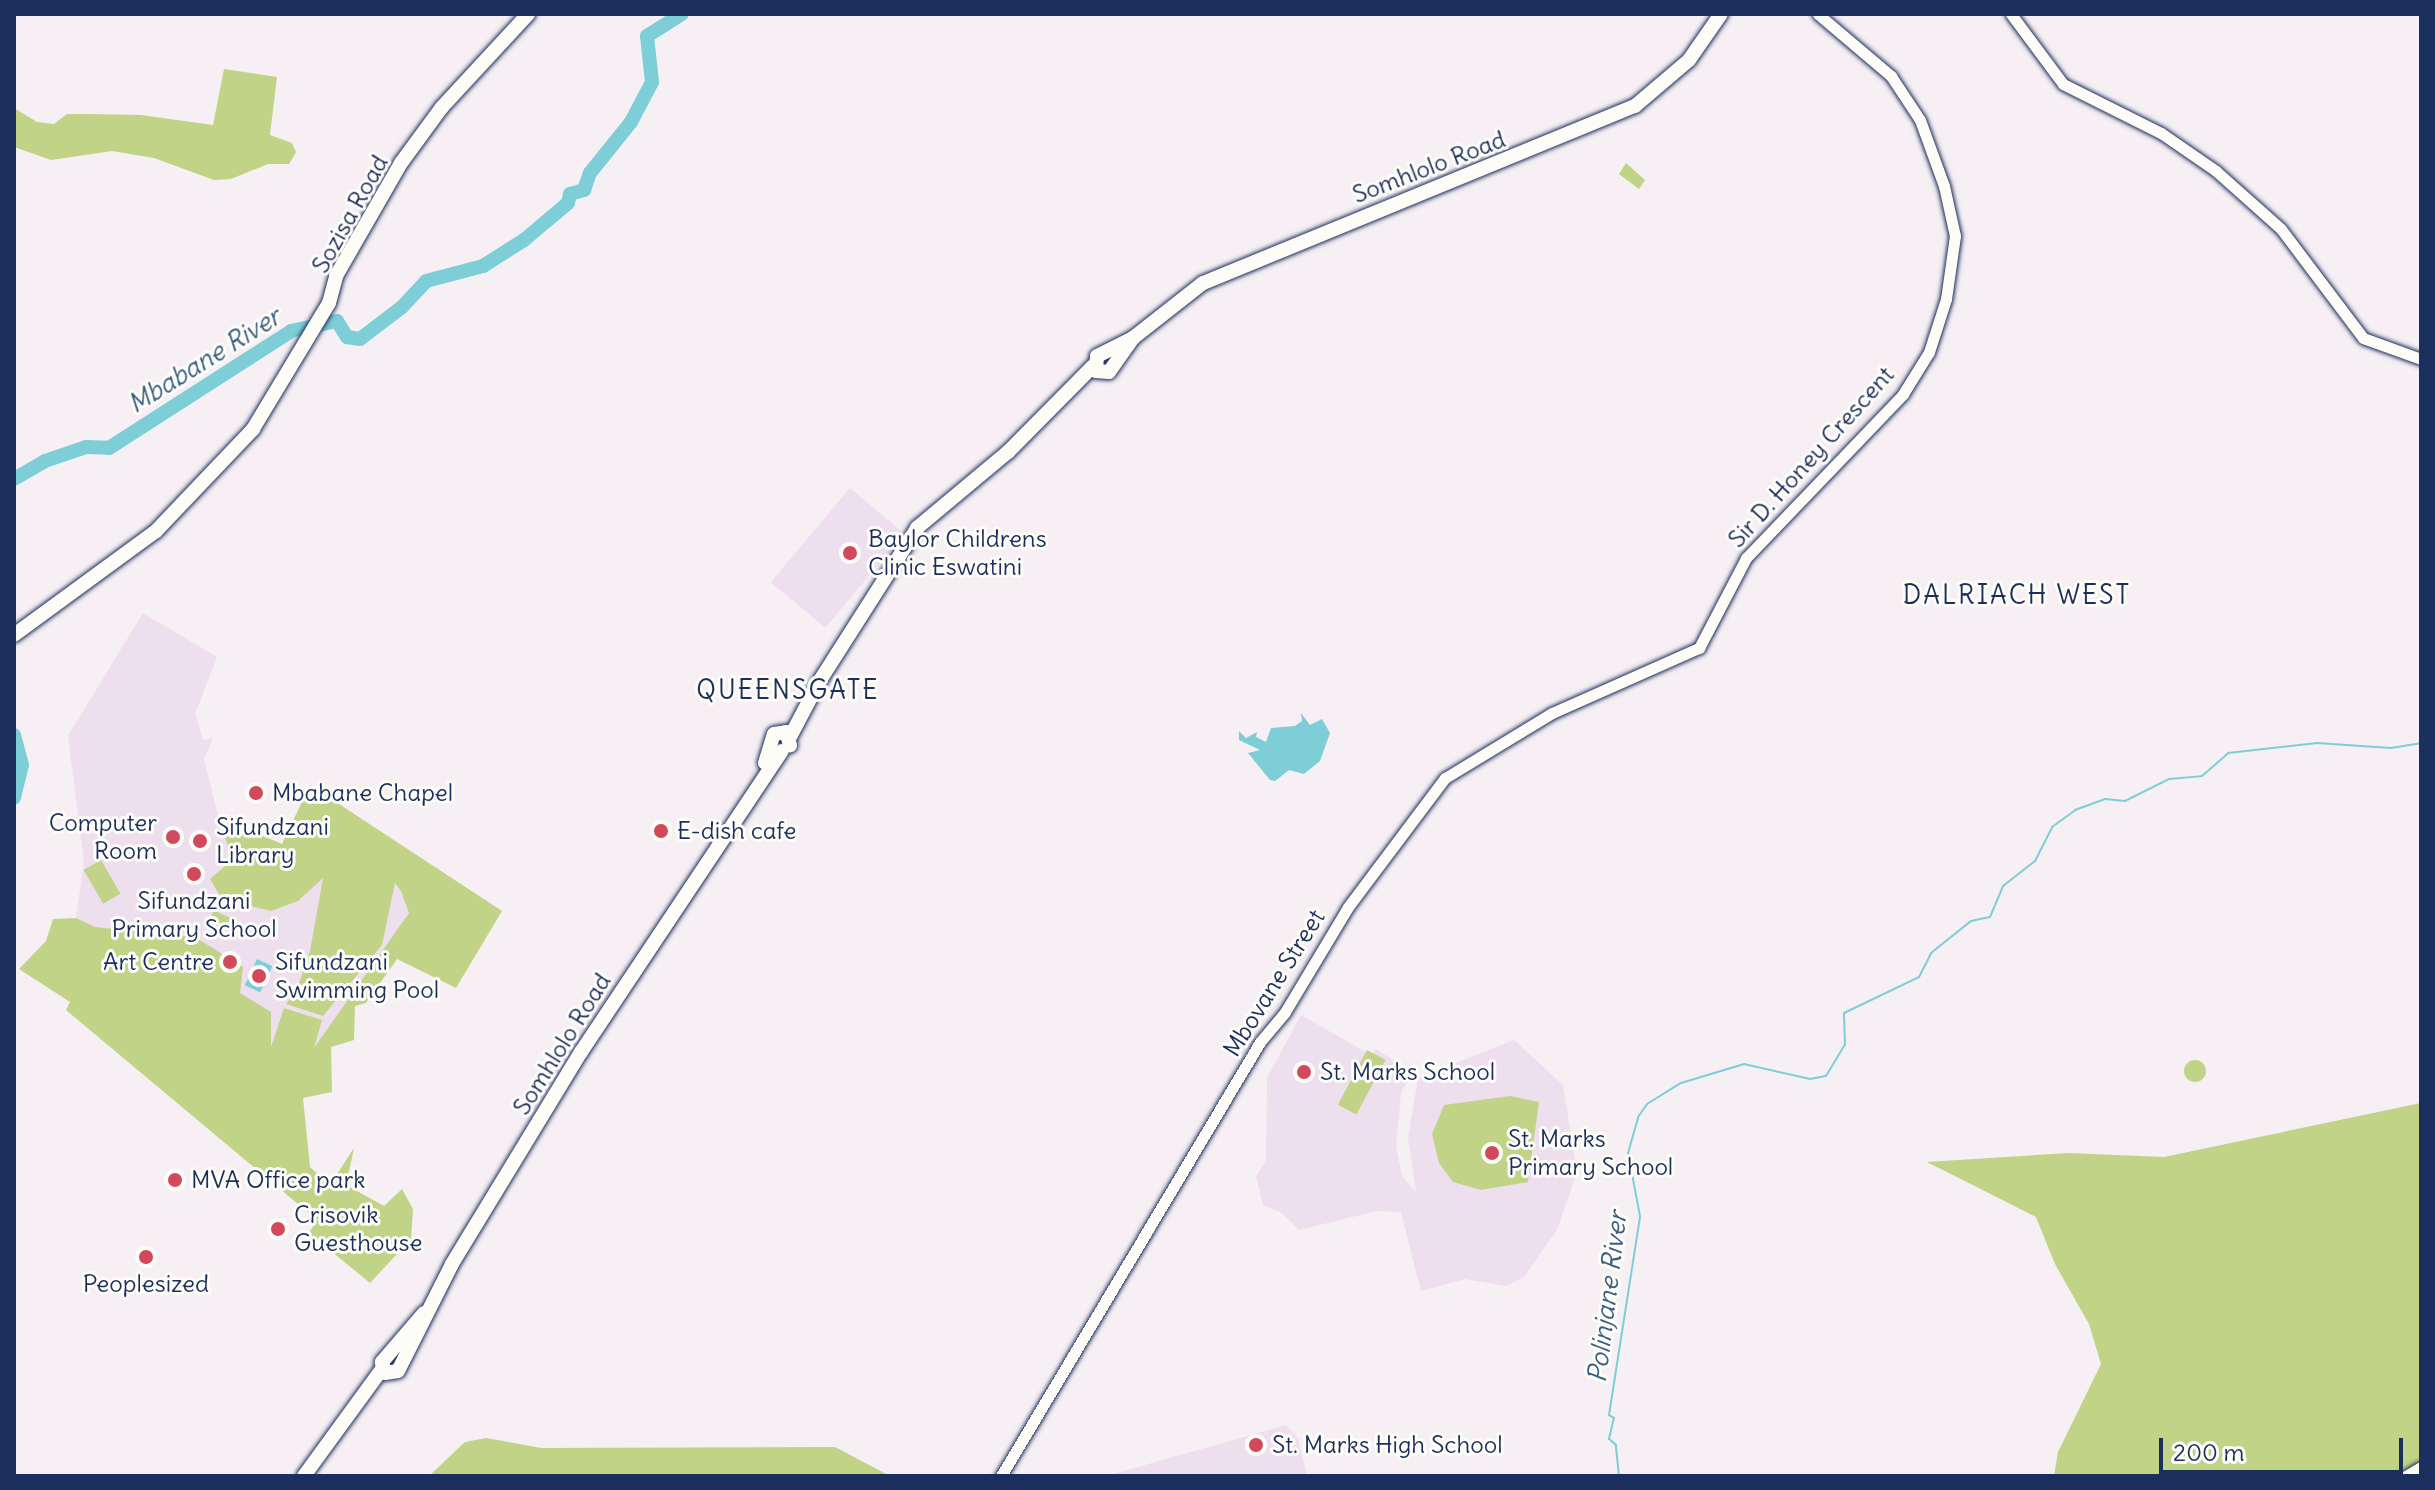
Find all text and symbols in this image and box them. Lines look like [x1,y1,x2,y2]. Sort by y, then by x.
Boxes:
street label: Somhlolo Road [1348,125,1510,209]
street label: Sozisa Road [306,150,394,278]
water label: Mbabane River [122,301,286,419]
street label: Sir D. Honey Crescent [1722,361,1900,553]
place label: Baylor Childrens Clinic Eswatini [868,525,1047,581]
marker: Baylor Childrens Clinic Eswatini [839,542,861,564]
district label: DALRIACH WEST [1903,579,2131,611]
district label: QUEENSGATE [696,674,880,706]
place label: Mbabane Chapel [272,779,453,807]
marker: Mbabane Chapel [247,784,265,802]
place label: Computer Room [49,809,157,865]
place label: Sifundzani Library [216,813,329,869]
place label: E-dish cafe [677,817,797,845]
marker: E-dish cafe [652,822,670,840]
marker: Computer Room [164,828,182,846]
marker: Sifundzani Library [191,832,209,850]
marker: Sifundzani Primary School [185,865,203,883]
place label: Sifundzani Primary School [111,887,277,943]
street label: Mbovane Street [1217,904,1331,1062]
place label: Art Centre [103,948,214,976]
place label: Sifundzani Swimming Pool [275,948,439,1004]
marker: Art Centre [221,953,239,971]
marker: Sifundzani Swimming Pool [250,967,268,985]
street label: Somhlolo Road [507,968,617,1120]
place label: St. Marks School [1320,1058,1495,1086]
marker: St. Marks School [1295,1063,1313,1081]
place label: St. Marks Primary School [1508,1125,1673,1181]
marker: St. Marks Primary School [1483,1144,1501,1162]
place label: MVA Office park [191,1166,365,1194]
marker: MVA Office park [166,1171,184,1189]
place label: Crisovik Guesthouse [294,1201,422,1257]
water label: Polinjane River [1581,1210,1633,1384]
marker: Crisovik Guesthouse [269,1220,287,1238]
marker: Peoplesized [137,1248,155,1266]
place label: Peoplesized [83,1270,209,1298]
scale bar [2163,1422,2407,1472]
place label: St. Marks High School [1272,1431,1503,1459]
marker: St. Marks High School [1247,1436,1265,1454]
text: 200 m [2173,1437,2245,1467]

